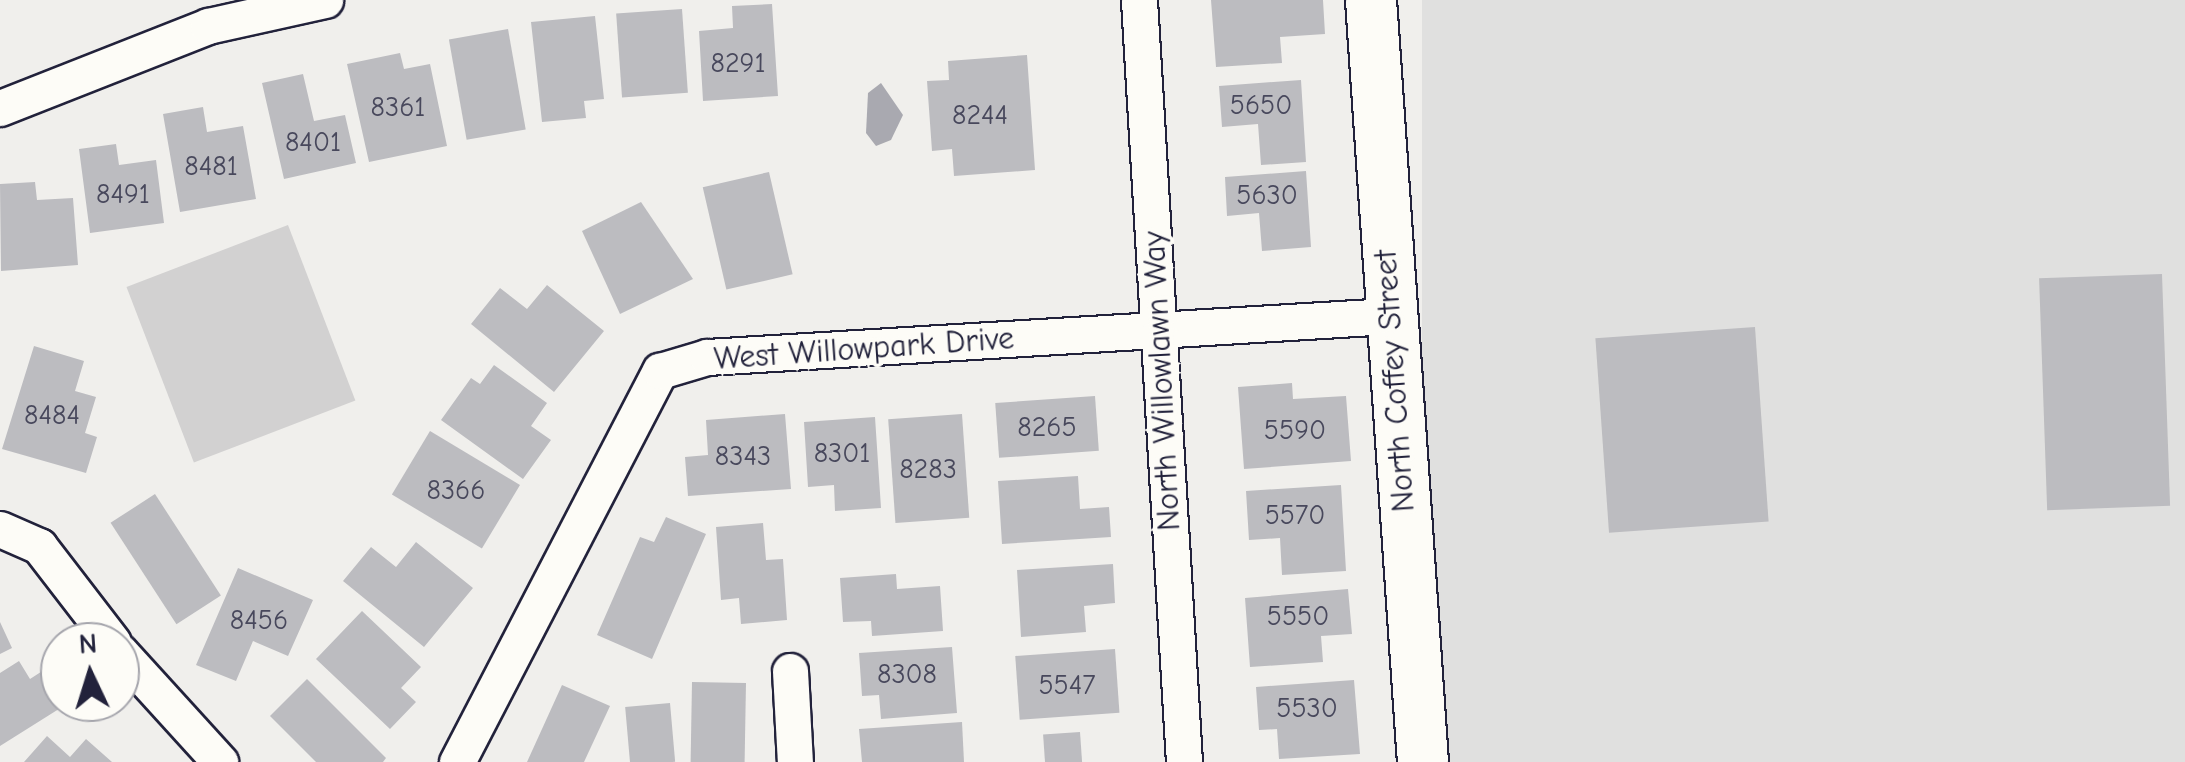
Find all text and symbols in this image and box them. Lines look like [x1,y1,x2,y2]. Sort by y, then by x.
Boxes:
house number: 8291 [710,46,766,80]
house number: 5650 [1230,88,1292,122]
house number: 8361 [371,90,425,124]
house number: 8244 [952,98,1008,132]
house number: 8401 [285,125,341,159]
house number: 8481 [184,149,238,183]
house number: 8491 [96,177,150,211]
house number: 5630 [1236,178,1298,212]
street label: North Willowlawn Way [1135,230,1189,532]
street label: North Coffey Street [1367,249,1423,513]
street label: West Willowpark Drive [713,319,1015,379]
house number: 8484 [24,398,80,432]
house number: 8265 [1017,410,1077,444]
house number: 5590 [1264,413,1326,447]
house number: 8301 [814,436,870,470]
house number: 8343 [715,439,771,473]
house number: 8283 [899,452,957,486]
house number: 8366 [427,473,485,507]
house number: 5570 [1265,498,1325,532]
house number: 5550 [1267,599,1329,633]
house number: 8456 [230,603,288,637]
north arrow [40,622,140,722]
text: N [78,627,98,661]
house number: 8308 [877,657,937,691]
house number: 5547 [1038,668,1096,702]
house number: 5530 [1276,691,1338,725]

